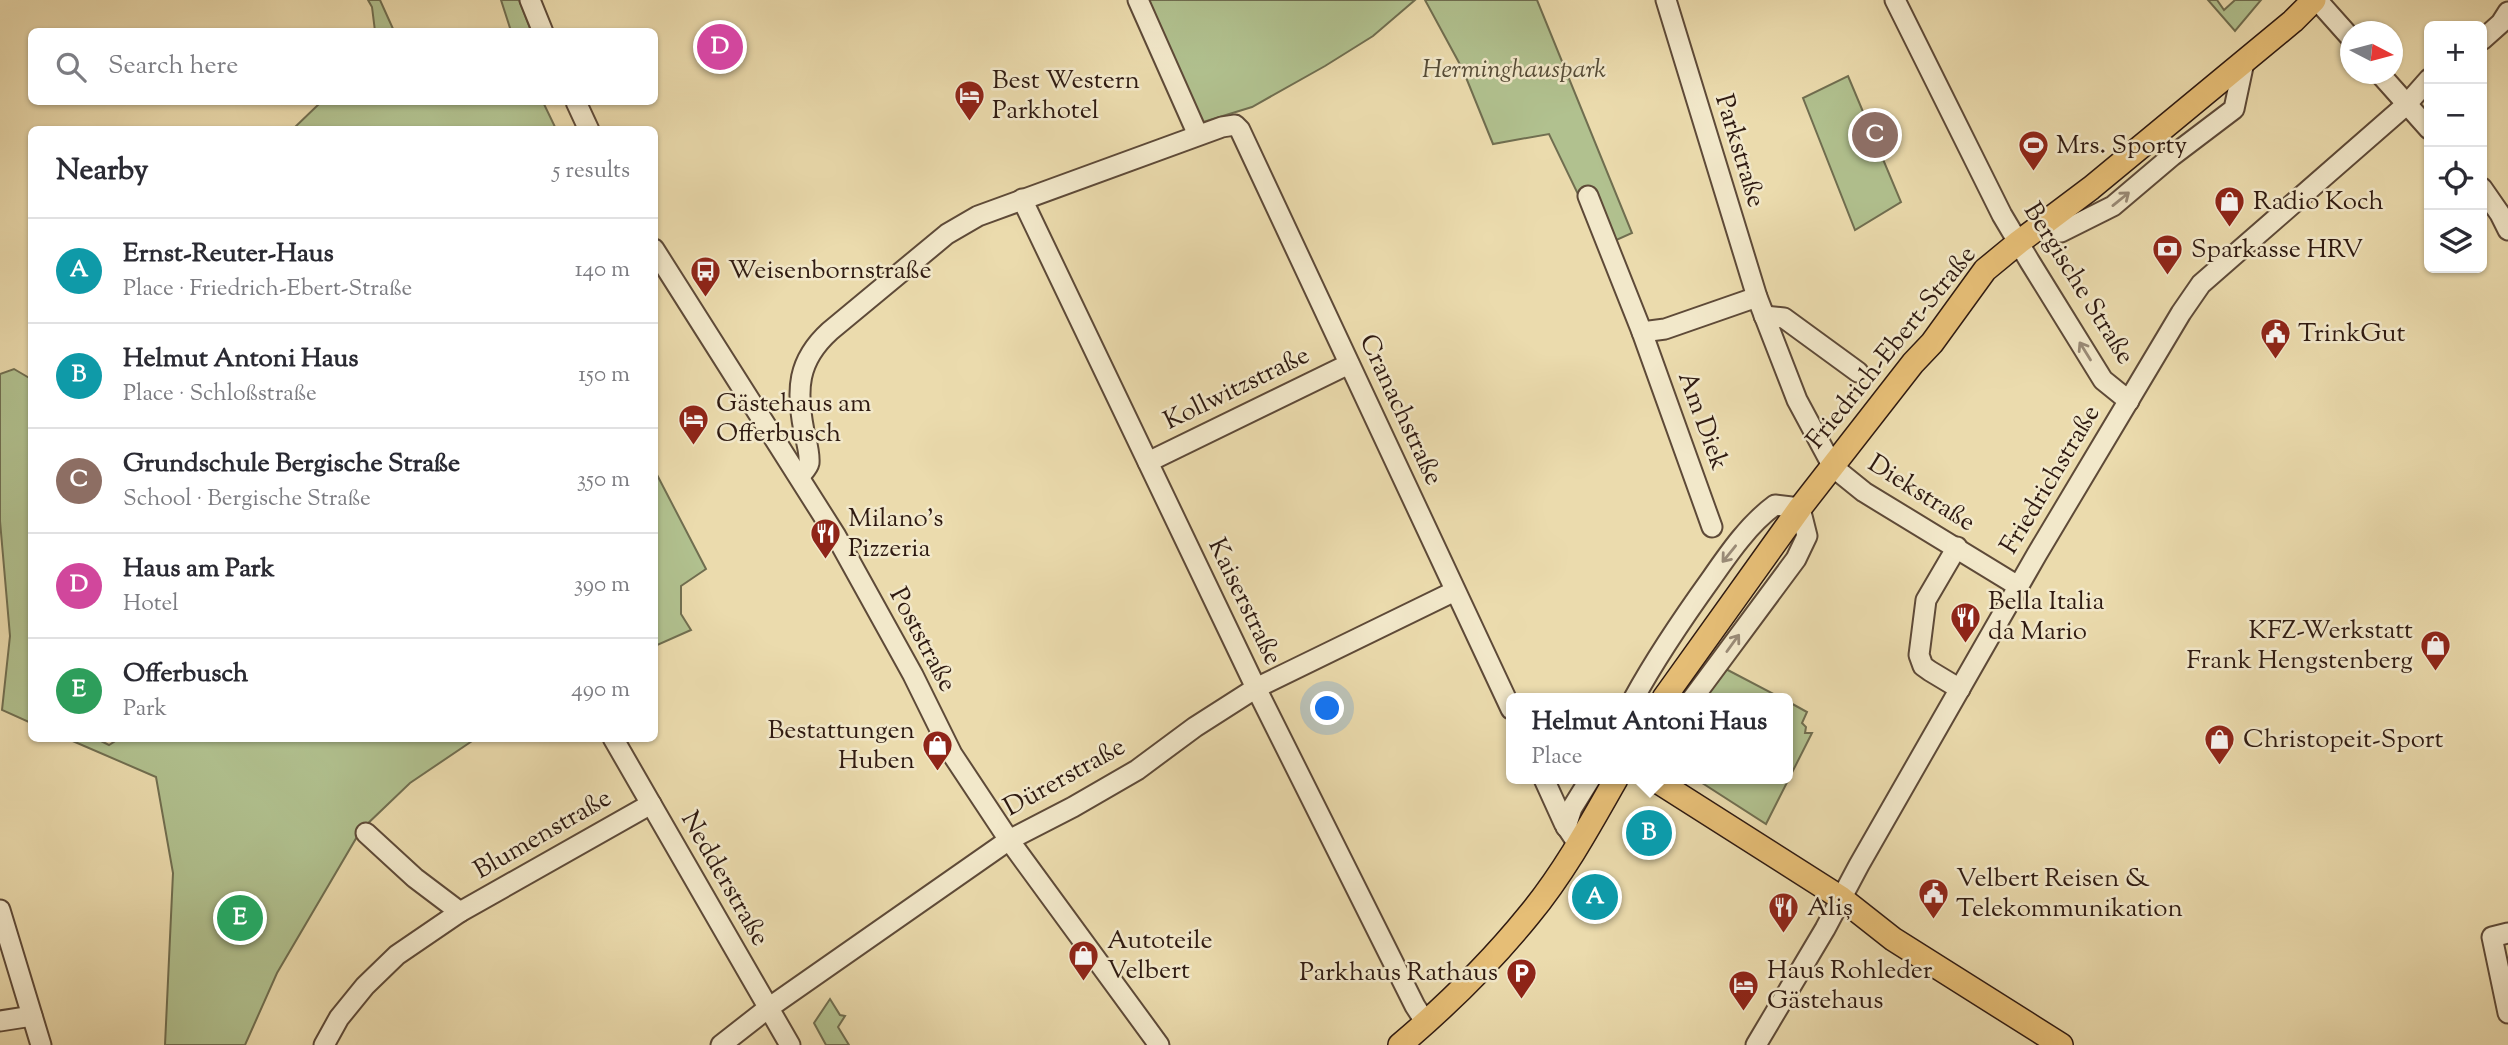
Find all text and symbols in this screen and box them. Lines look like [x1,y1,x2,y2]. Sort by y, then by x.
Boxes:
pin: D [697,21,743,73]
north arrow [2340,21,2403,84]
map controls [2424,21,2487,273]
button: + [2424,21,2487,84]
search box [28,28,658,105]
icon: search [52,48,90,86]
text: Search here [108,48,238,85]
park label: Herminghauspark [1422,52,1606,89]
place label: Best Western Parkhotel [992,63,1140,130]
hotel icon: Best Western Parkhotel [952,79,986,123]
button: − [2424,84,2487,147]
street label: Parkstraße [1704,90,1774,212]
pin: C [1852,109,1898,161]
place label: Mrs. Sporty [2056,128,2187,165]
sports icon: Mrs. Sporty [2016,129,2050,173]
button: locate [2424,147,2487,210]
text: Nearby [56,150,148,193]
text: 5 results [553,155,630,188]
place label: Radio Koch [2253,184,2384,221]
shop icon: Radio Koch [2213,185,2247,229]
one-way arrow [2111,192,2129,207]
street label: Bergische Straße [2013,196,2143,372]
button: layers [2424,210,2487,273]
place label: Sparkasse HRV [2191,232,2363,269]
bank icon: Sparkasse HRV [2151,233,2185,277]
text: Ernst-Reuter-Haus [123,236,334,273]
street label: Friedrich-Ebert-Straße [1798,238,1986,458]
place label: Weisenbornstraße [728,253,932,290]
text: A [70,254,88,287]
text: 140 m [575,254,630,287]
bus stop icon: Weisenbornstraße [688,254,722,298]
text: Place · Friedrich-Ebert-Straße [123,273,412,306]
place label: TrinkGut [2298,316,2405,353]
public building icon: TrinkGut [2258,317,2292,361]
street label: Cranachstraße [1349,328,1451,492]
street label: Kollwitzstraße [1158,338,1316,440]
text: Helmut Antoni Haus [123,341,358,378]
one-way arrow [2077,341,2091,361]
text: B [72,359,86,392]
text: 150 m [578,359,630,392]
street label: Am Diek [1667,367,1737,475]
text: Place · Schloßstraße [123,378,317,411]
place label: Gästehaus am Offerbusch [716,386,871,453]
street label: Friedrichstraße [1992,398,2110,562]
hotel icon: Gästehaus am Offerbusch [676,402,710,446]
text: Grundschule Bergische Straße [123,446,460,483]
street label: Diekstraße [1860,446,1982,542]
text: C [70,464,88,497]
text: 350 m [577,464,630,497]
text: School · Bergische Straße [123,483,371,516]
place label: Milano's Pizzeria [848,501,943,568]
restaurant icon: Milano's Pizzeria [808,517,842,561]
street label: Kaiserstraße [1197,532,1291,672]
one-way arrow [1721,545,1736,563]
text: Haus am Park [123,551,275,588]
text: D [70,569,88,602]
text: 390 m [574,569,630,602]
street label: Poststraße [879,581,965,699]
place label: Bella Italia da Mario [1988,584,2104,651]
text: Hotel [123,588,179,621]
restaurant icon: Bella Italia da Mario [1948,600,1982,644]
place label: KFZ-Werkstatt Frank Hengstenberg [2187,613,2413,680]
shop icon: KFZ-Werkstatt Frank Hengstenberg [2419,629,2453,673]
one-way arrow [1726,634,1740,653]
text: Offerbusch [123,656,248,693]
text: E [72,674,86,707]
text: 490 m [571,674,630,707]
your location [1310,691,1344,725]
text: Park [123,693,167,726]
popup [1506,693,1793,784]
text: Helmut Antoni Haus [1532,704,1767,741]
place label: Bestattungen Huben [768,713,915,780]
place label: Christopeit-Sport [2243,722,2444,759]
shop icon: Christopeit-Sport [2203,723,2237,767]
shop icon: Bestattungen Huben [921,729,955,773]
street label: Dürerstraße [997,729,1133,827]
text: Place [1532,741,1583,774]
street label: Blumenstraße [467,781,619,889]
street label: Nedderstraße [671,805,777,953]
pin: B [1626,807,1672,859]
place label: Velbert Reisen & Telekommunikation [1956,861,2183,928]
pin: A [1572,871,1618,923]
public building icon: Velbert Reisen & Telekommunikation [1916,877,1950,921]
place label: Aliş [1807,890,1853,927]
restaurant icon: Aliş [1767,891,1801,935]
pin: E [217,892,263,944]
place label: Autoteile Velbert [1107,923,1213,990]
shop icon: Autoteile Velbert [1067,939,1101,983]
place label: Haus Rohleder Gästehaus [1767,953,1933,1020]
place label: Parkhaus Rathaus [1299,955,1498,992]
parking icon: Parkhaus Rathaus [1504,956,1538,1000]
hotel icon: Haus Rohleder Gästehaus [1727,969,1761,1013]

